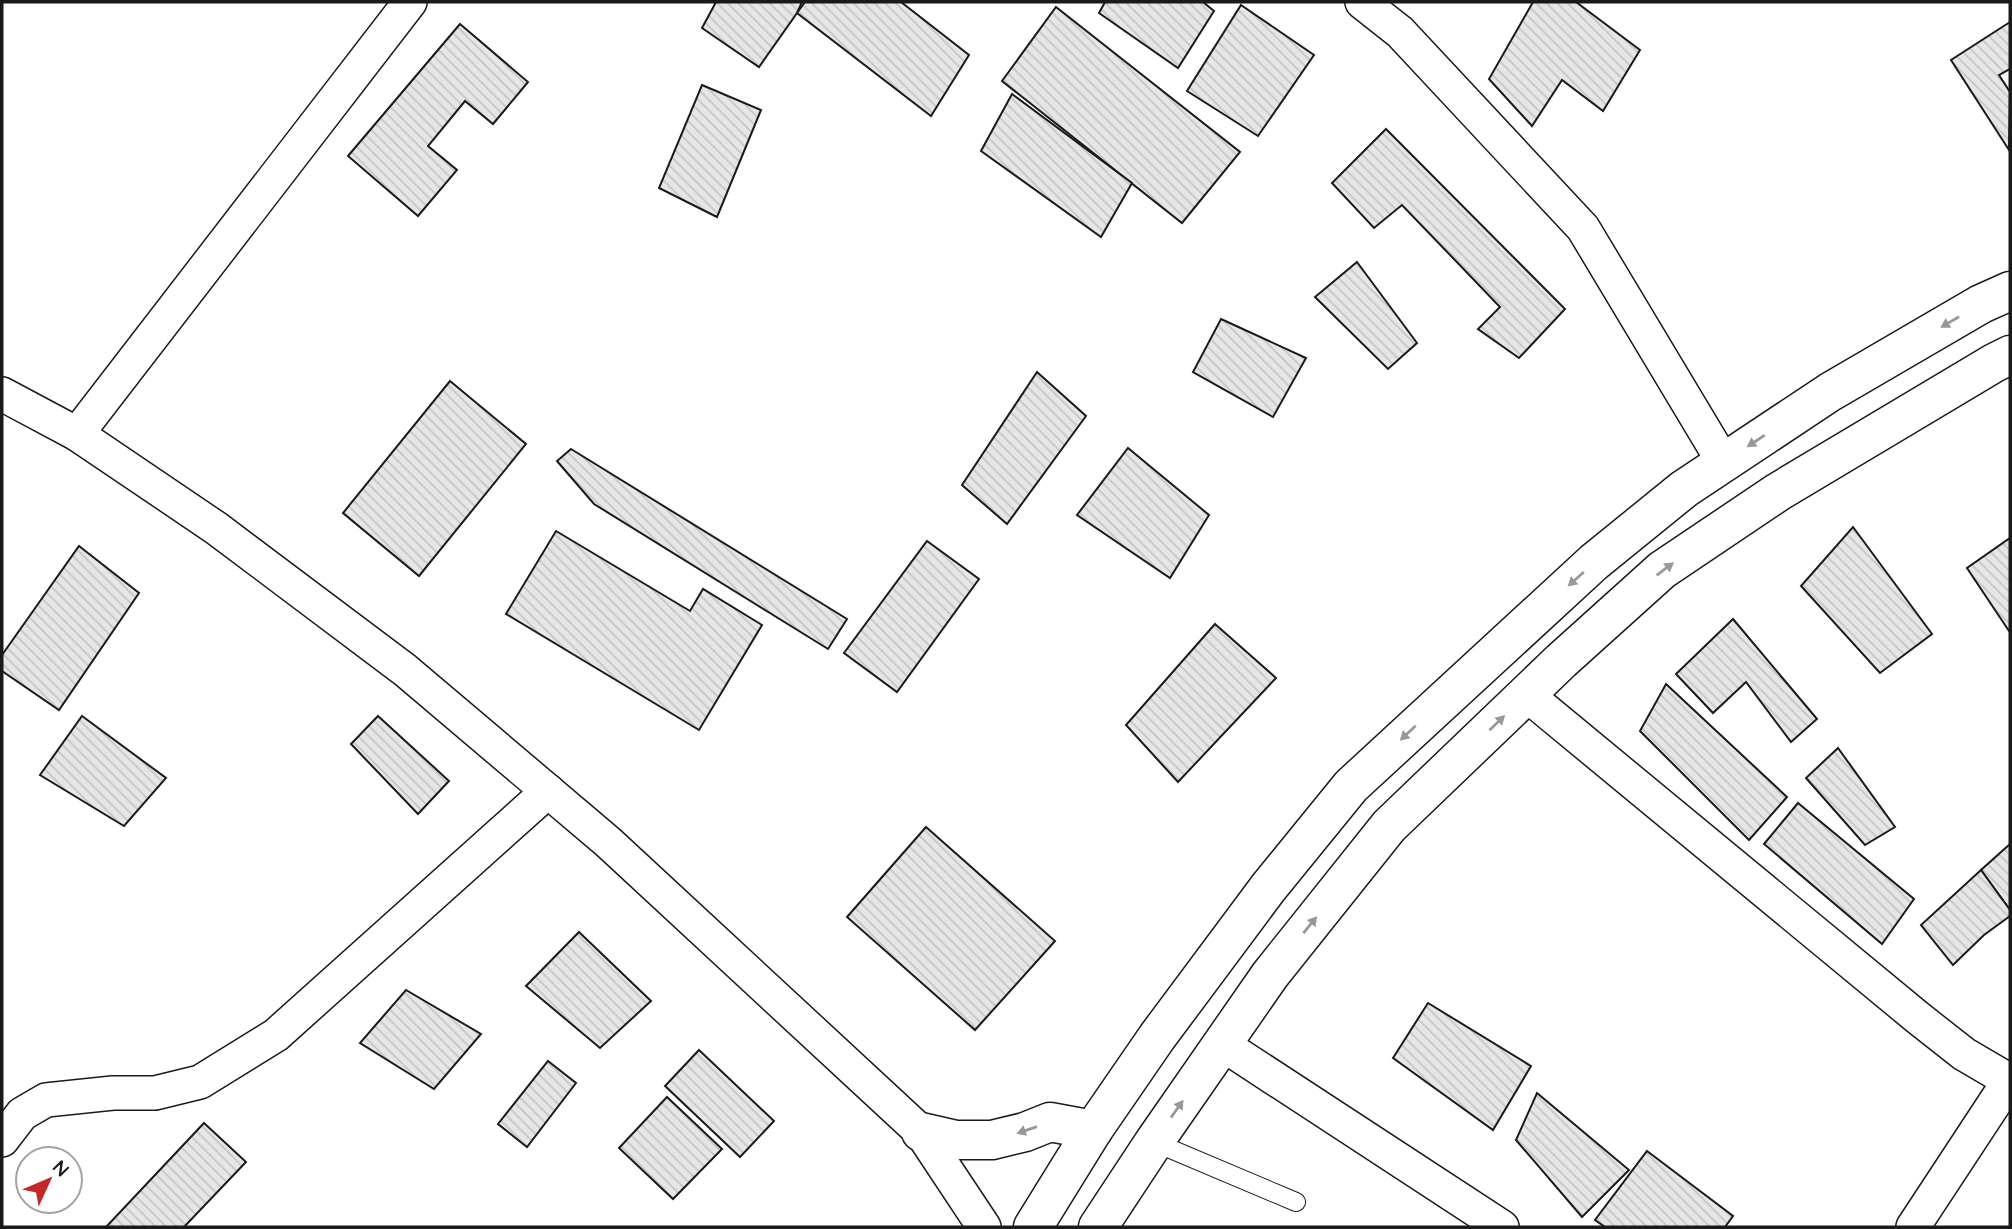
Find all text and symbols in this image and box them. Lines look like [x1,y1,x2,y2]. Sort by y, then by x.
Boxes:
one-way arrow [1940,316,1959,329]
one-way arrow [1747,434,1765,448]
one-way arrow [1656,562,1674,576]
one-way arrow [1568,571,1585,587]
one-way arrow [1489,714,1506,731]
one-way arrow [1399,725,1417,741]
one-way arrow [1302,916,1316,934]
one-way arrow [1170,1100,1184,1118]
one-way arrow [1017,1126,1038,1136]
north arrow [14,1145,84,1215]
text: N [48,1155,75,1182]

